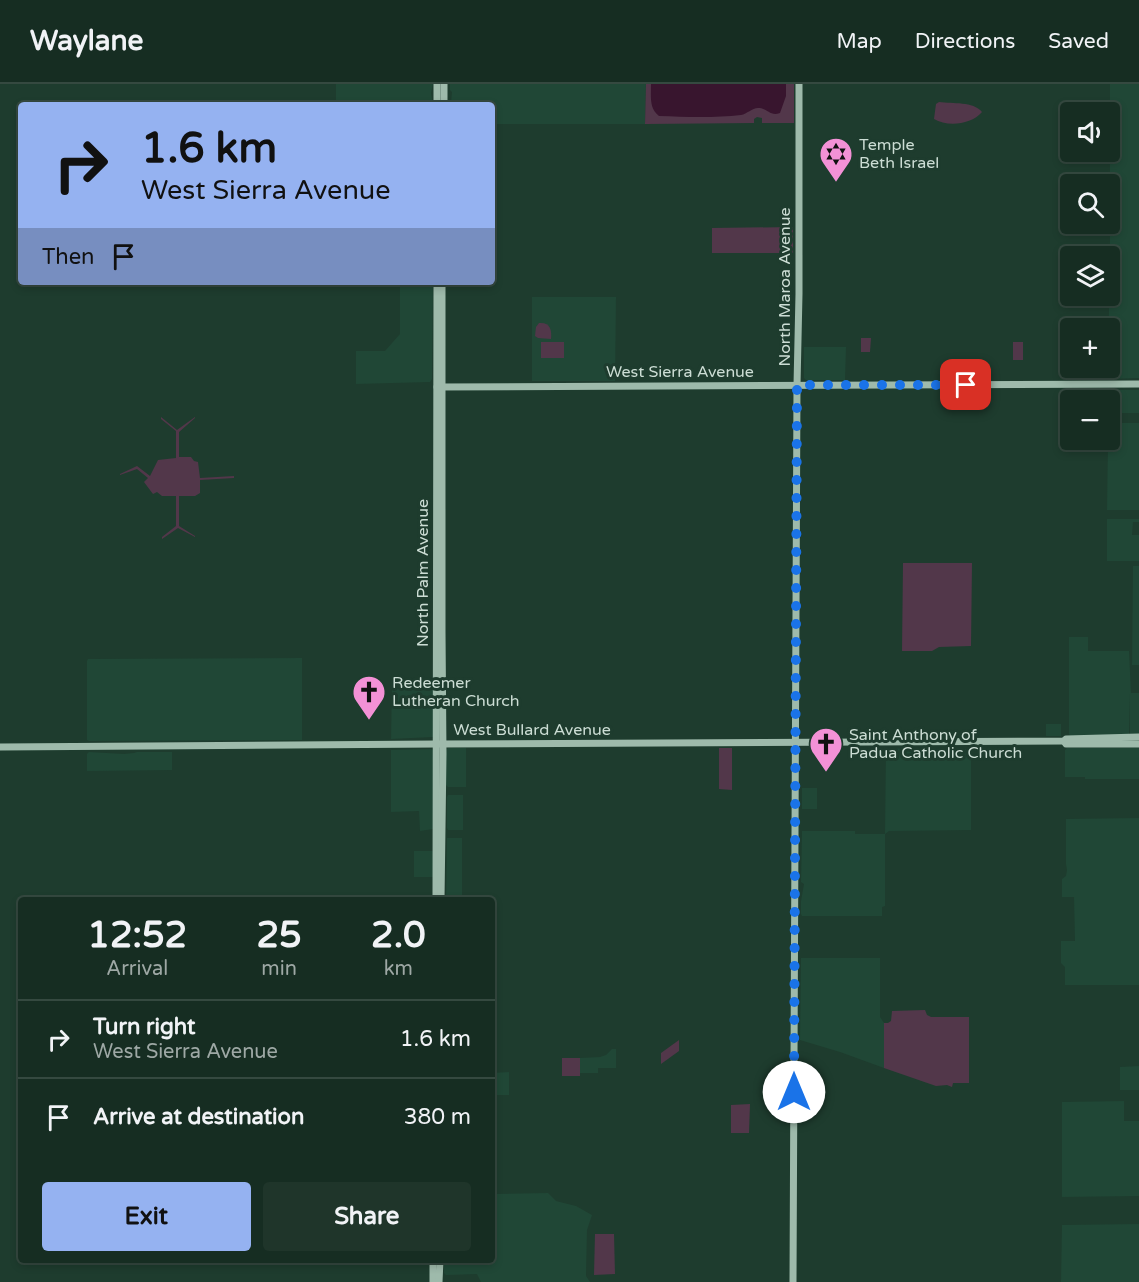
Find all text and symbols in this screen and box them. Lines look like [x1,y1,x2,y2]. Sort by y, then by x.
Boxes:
text: Waylane [30,24,143,58]
text: Map [836,29,882,54]
text: Directions [915,29,1015,54]
text: Saved [1048,29,1109,54]
map controls [1060,102,1120,450]
button: sound [1060,102,1120,162]
text: 1.6 km [141,123,277,174]
icon: right [42,126,120,204]
place label: Temple Beth Israel [859,135,939,173]
synagogue icon: Temple Beth Israel [818,136,854,183]
text: West Sierra Avenue [141,174,390,207]
button: search [1060,174,1120,234]
street label: North Maroa Avenue [775,208,795,366]
icon: arrive [107,240,140,273]
text: Then [42,244,95,270]
button: layers [1060,246,1120,306]
button: + [1060,318,1120,378]
pin [940,359,991,410]
street label: West Sierra Avenue [606,362,754,382]
icon: arrive [949,368,982,401]
button: − [1060,390,1120,450]
street label: North Palm Avenue [413,499,433,647]
place label: Redeemer Lutheran Church [392,673,520,711]
church icon: Redeemer Lutheran Church [351,674,387,721]
street label: West Bullard Avenue [453,720,611,740]
place label: Saint Anthony of Padua Catholic Church [849,725,1022,763]
church icon: Saint Anthony of Padua Catholic Church [808,726,844,773]
text: 12:52 [87,914,187,957]
text: 25 [256,914,302,957]
text: 2.0 [371,914,426,957]
text: Arrival [106,957,168,981]
text: min [261,957,297,981]
text: km [384,957,413,981]
text: Turn right [93,1014,195,1040]
icon: right [42,1023,75,1056]
text: 1.6 km [400,1026,471,1052]
text: West Sierra Avenue [93,1040,278,1064]
position arrow [762,1060,826,1124]
icon: arrive [42,1101,75,1134]
text: Arrive at destination [93,1104,304,1130]
text: 380 m [404,1104,471,1130]
button: Exit [42,1182,251,1251]
button: Share [263,1182,471,1251]

